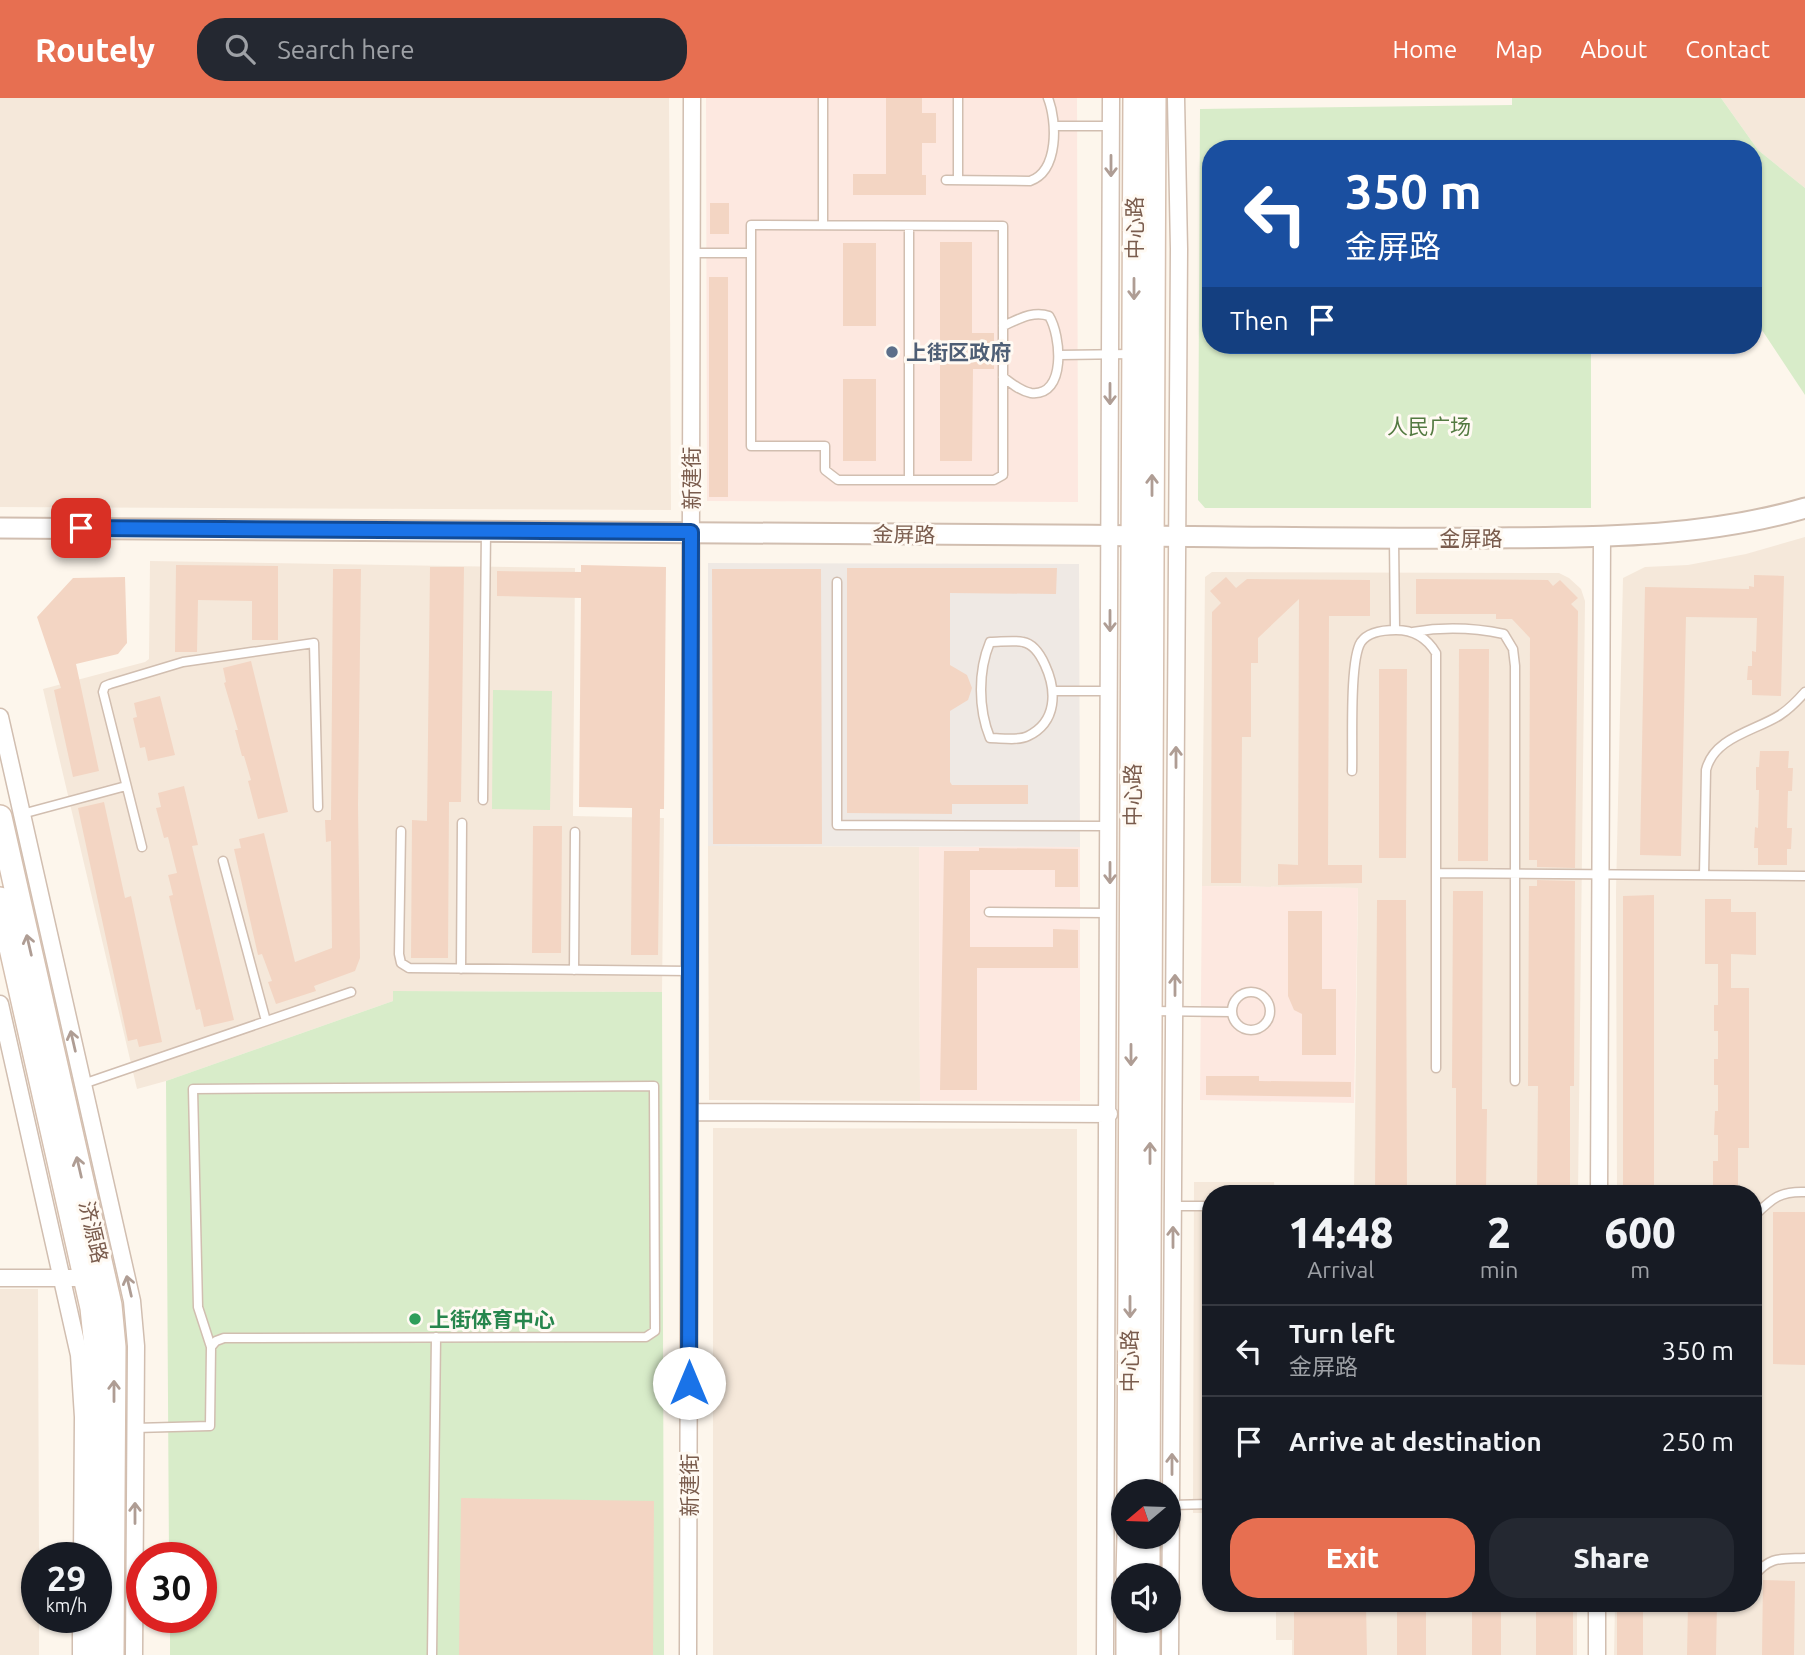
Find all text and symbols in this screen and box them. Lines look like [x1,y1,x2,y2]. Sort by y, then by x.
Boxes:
search box [197,18,687,81]
icon: search [221,30,259,68]
text: Routely [35,31,155,68]
text: Search here [277,35,415,64]
text: Home [1392,36,1457,63]
text: Map [1495,36,1542,63]
text: About [1580,36,1647,63]
text: Contact [1685,36,1770,63]
one-way arrow [1104,154,1118,177]
text: 350 m [1345,163,1482,218]
icon: left [1230,168,1321,259]
street label: 中心路 [1122,197,1146,260]
text: 金屏路 [1345,228,1441,264]
one-way arrow [1127,277,1141,300]
icon: arrive [1303,301,1341,339]
text: Then [1230,306,1289,335]
place label: 上街区政府 [906,340,1011,364]
marker: 上街区政府 [884,344,900,360]
one-way arrow [1104,382,1117,405]
park label: 人民广场 [1387,414,1471,438]
street label: 新建街 [679,447,703,510]
one-way arrow [1145,474,1159,497]
pin [51,498,111,558]
icon: arrive [62,509,100,547]
street label: 金屏路 [872,521,936,547]
street label: 金屏路 [1440,526,1503,550]
one-way arrow [1103,609,1117,632]
one-way arrow [1169,746,1183,769]
street label: 中心路 [1120,764,1144,827]
one-way arrow [1103,861,1117,884]
one-way arrow [22,934,35,957]
one-way arrow [1168,974,1182,997]
one-way arrow [66,1030,79,1052]
one-way arrow [1124,1043,1138,1066]
one-way arrow [1143,1142,1157,1165]
one-way arrow [72,1156,85,1179]
street label: 济源路 [75,1199,113,1265]
text: 14:48 [1288,1209,1393,1256]
text: 2 [1487,1209,1511,1256]
text: 600 [1605,1209,1676,1256]
one-way arrow [1166,1226,1180,1249]
text: Arrival [1307,1257,1374,1282]
text: min [1480,1257,1518,1282]
text: m [1630,1257,1650,1282]
one-way arrow [121,1275,135,1298]
one-way arrow [1123,1295,1137,1318]
place label: 上街体育中心 [429,1307,555,1331]
marker: 上街体育中心 [407,1311,423,1327]
text: Turn left [1289,1319,1395,1348]
street label: 中心路 [1117,1330,1141,1393]
icon: left [1230,1332,1268,1370]
text: 350 m [1662,1336,1734,1365]
position arrow [652,1346,726,1420]
text: 金屏路 [1289,1354,1358,1379]
one-way arrow [107,1380,121,1403]
icon: arrive [1230,1423,1268,1461]
text: Arrive at destination [1289,1427,1542,1456]
text: 250 m [1662,1427,1734,1456]
one-way arrow [1165,1453,1178,1476]
street label: 新建街 [677,1454,701,1517]
north arrow [1111,1479,1181,1549]
map controls [1111,1479,1181,1633]
one-way arrow [128,1502,142,1525]
button: Exit [1230,1518,1475,1598]
button: Share [1489,1518,1734,1598]
speed limit sign: 30 [126,1542,217,1633]
text: 29 [47,1558,86,1598]
button: sound [1111,1563,1181,1633]
text: km/h [46,1595,87,1615]

